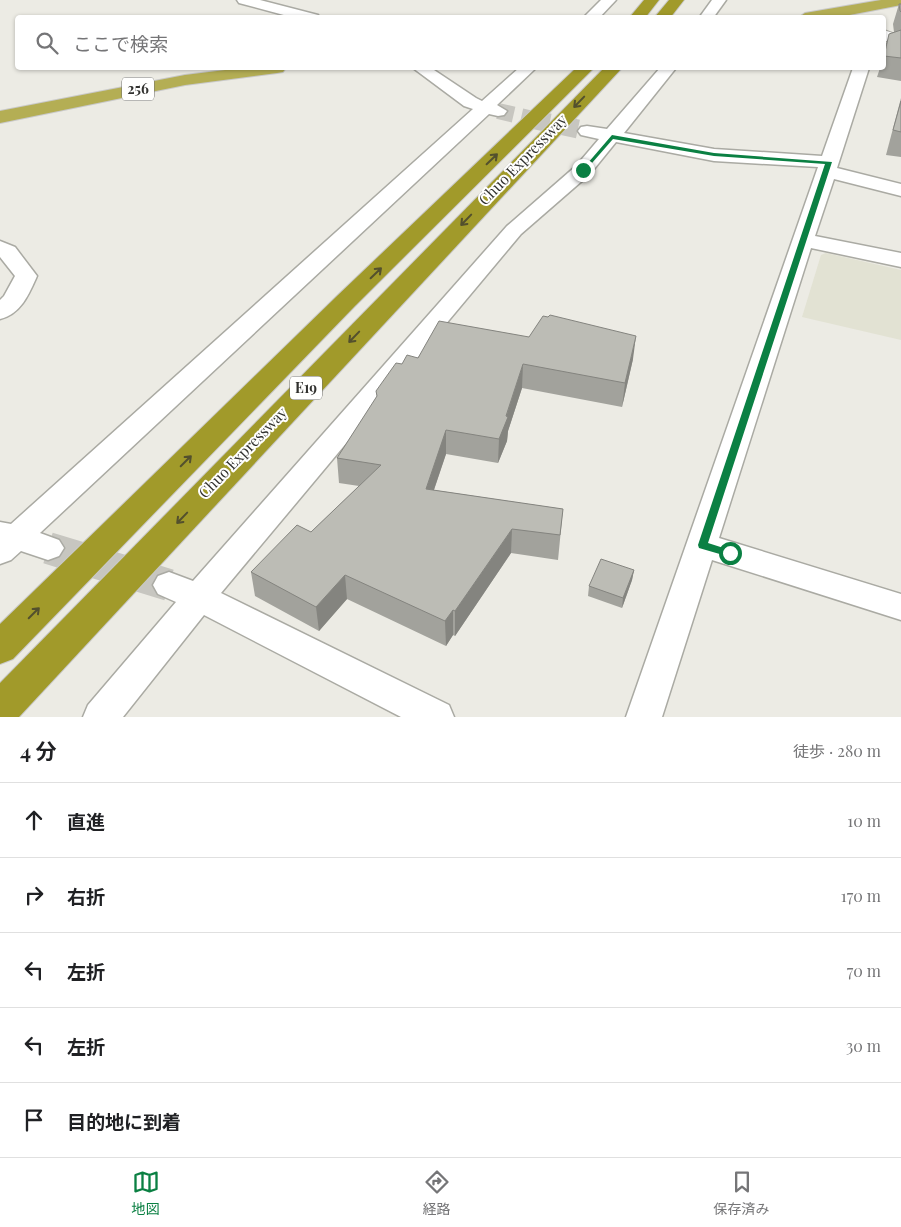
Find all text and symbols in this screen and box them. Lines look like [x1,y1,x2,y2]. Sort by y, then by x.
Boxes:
search box [15,15,886,70]
icon: search [33,29,61,57]
text: ここで検索 [73,30,168,56]
road number: 256 [122,78,154,100]
one-way arrow [573,96,585,109]
street label: Chuo Expressway [474,109,571,209]
one-way arrow [486,153,498,165]
route end [572,159,595,182]
one-way arrow [461,213,473,225]
one-way arrow [369,267,381,279]
one-way arrow [348,331,360,344]
road number: E19 [290,376,322,399]
street label: Chuo Expressway [194,402,291,502]
one-way arrow [180,455,192,467]
one-way arrow [175,512,188,524]
route start [719,542,742,565]
one-way arrow [28,607,40,620]
text: 4 分 [20,736,57,764]
text: 徒歩 · 280 m [793,740,881,761]
icon: ahead [20,806,48,834]
text: 直進 [67,808,105,834]
text: 10 m [847,810,881,831]
icon: right [20,881,48,909]
text: 右折 [67,883,105,909]
text: 170 m [841,885,881,906]
icon: left [20,956,48,984]
text: 左折 [67,958,105,984]
text: 70 m [847,960,881,981]
icon: left [20,1031,48,1059]
text: 左折 [67,1033,105,1059]
text: 30 m [846,1035,881,1056]
icon: arrive [20,1106,48,1134]
text: 目的地に到着 [67,1108,181,1134]
tab: 地図 [132,1168,160,1218]
tab: 経路 [423,1168,451,1218]
tab: 保存済み [714,1168,770,1218]

